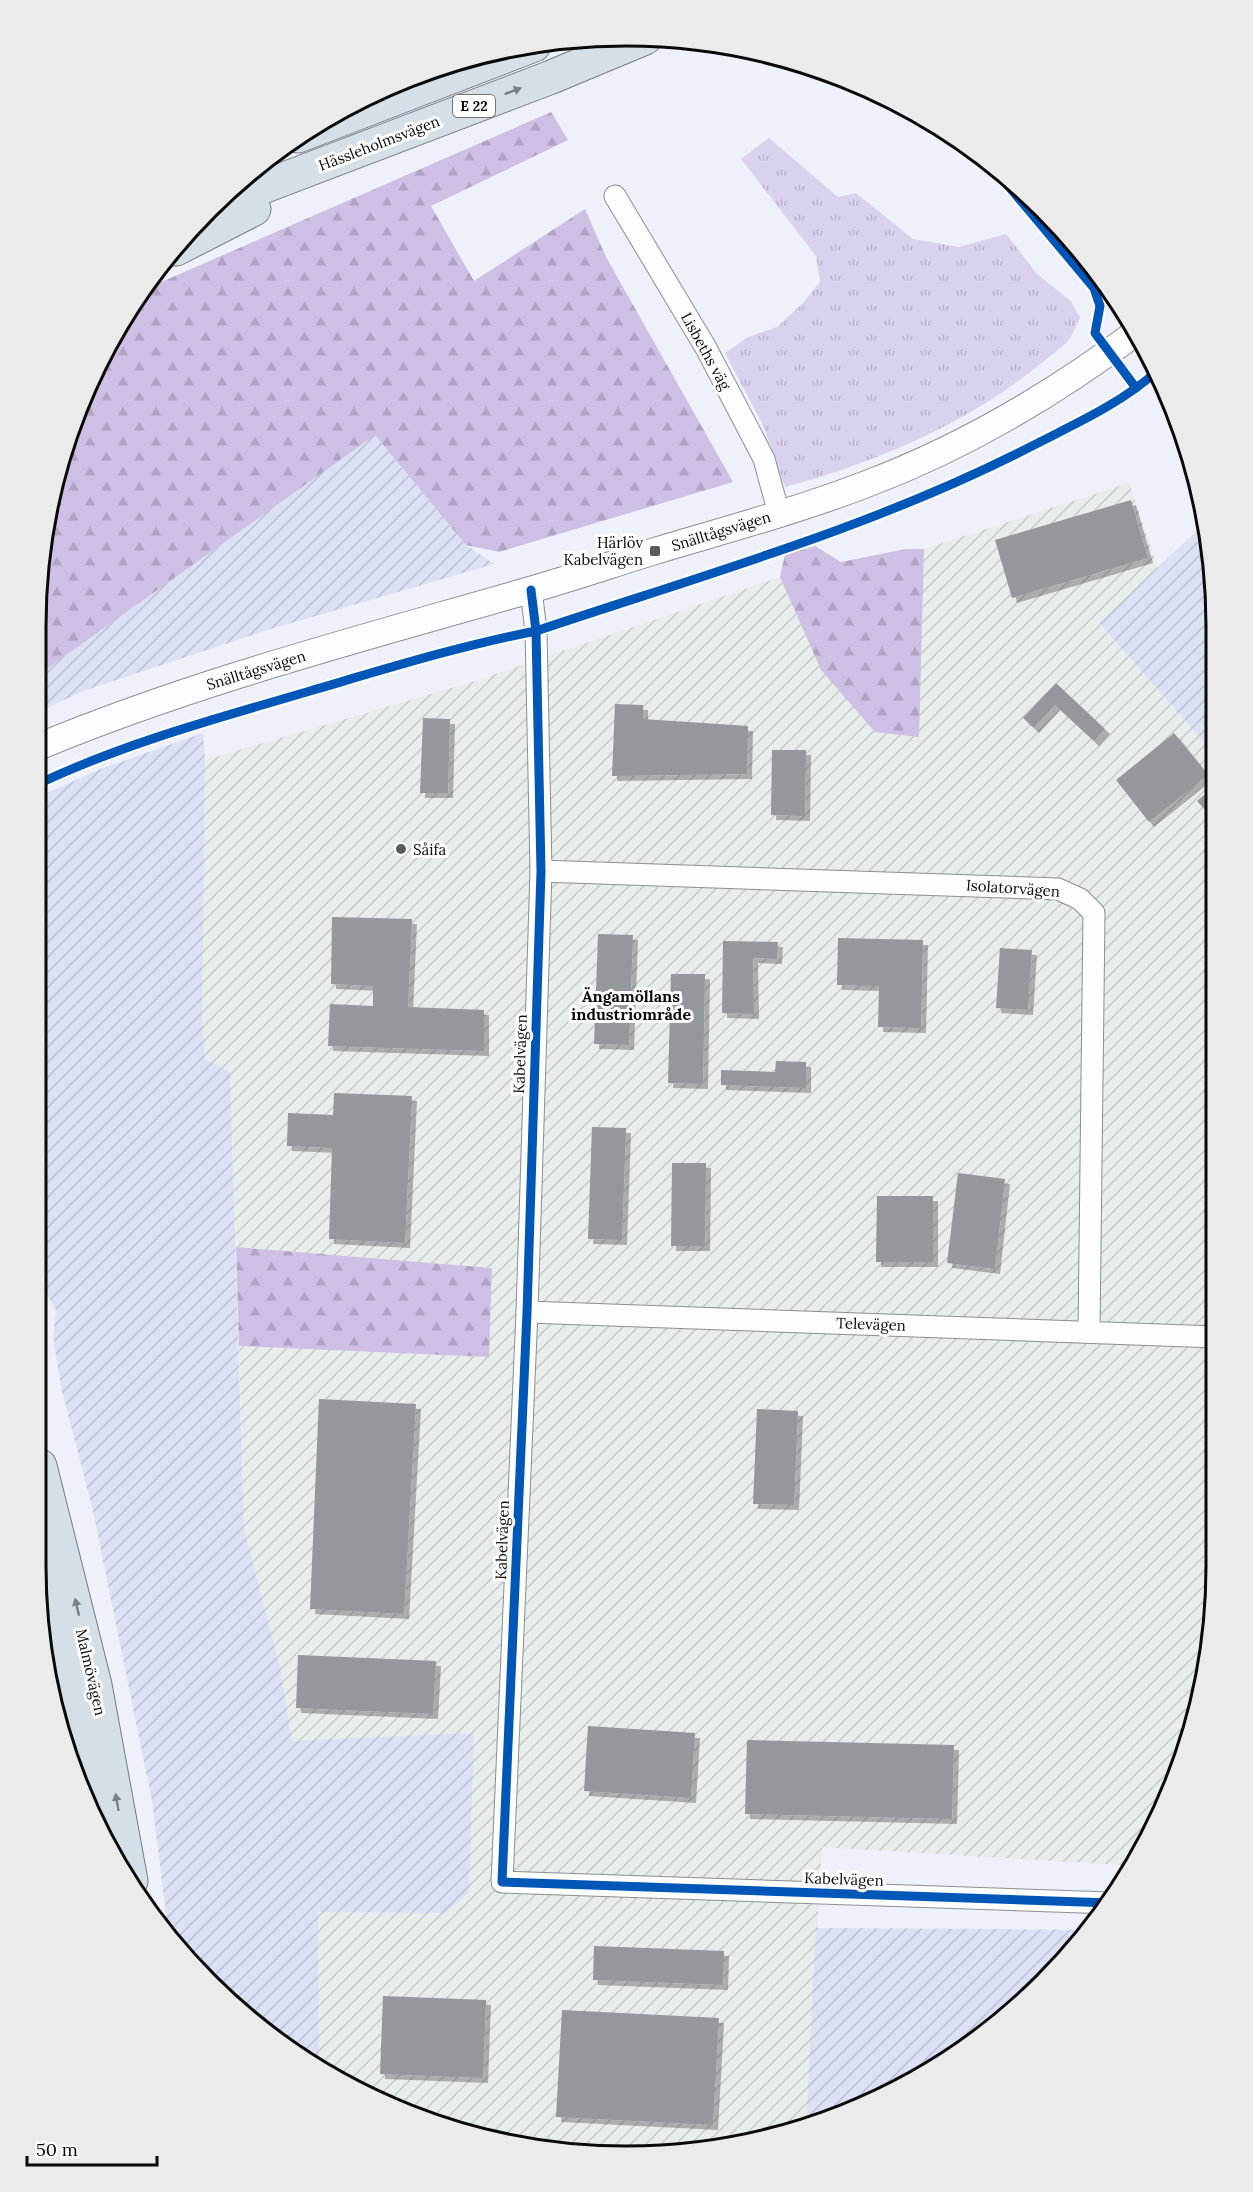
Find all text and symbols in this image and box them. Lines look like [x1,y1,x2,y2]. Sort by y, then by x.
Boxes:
one-way arrow [504,86,522,95]
road number: E 22 [453,95,495,117]
street label: Hässleholmsvägen [316,111,442,175]
street label: Lisbeths väg [677,309,735,394]
street label: Snälltågsvägen [669,507,773,555]
place label: Härlöv Kabelvägen [564,533,643,569]
marker: Härlöv Kabelvägen [648,544,662,558]
street label: Snälltågsvägen [204,646,308,694]
place label: Såifa [413,840,447,859]
marker: Såifa [394,842,408,856]
street label: Isolatorvägen [965,875,1061,901]
district label: Ängamöllans industriområde [571,986,691,1024]
street label: Kabelvägen [509,1014,531,1094]
street label: Televägen [836,1313,906,1335]
street label: Kabelvägen [491,1500,513,1580]
one-way arrow [71,1598,81,1616]
street label: Malmövägen [72,1627,110,1717]
one-way arrow [113,1793,122,1812]
street label: Kabelvägen [804,1868,884,1890]
scale bar [27,2129,158,2167]
text: 50 m [36,2138,78,2161]

